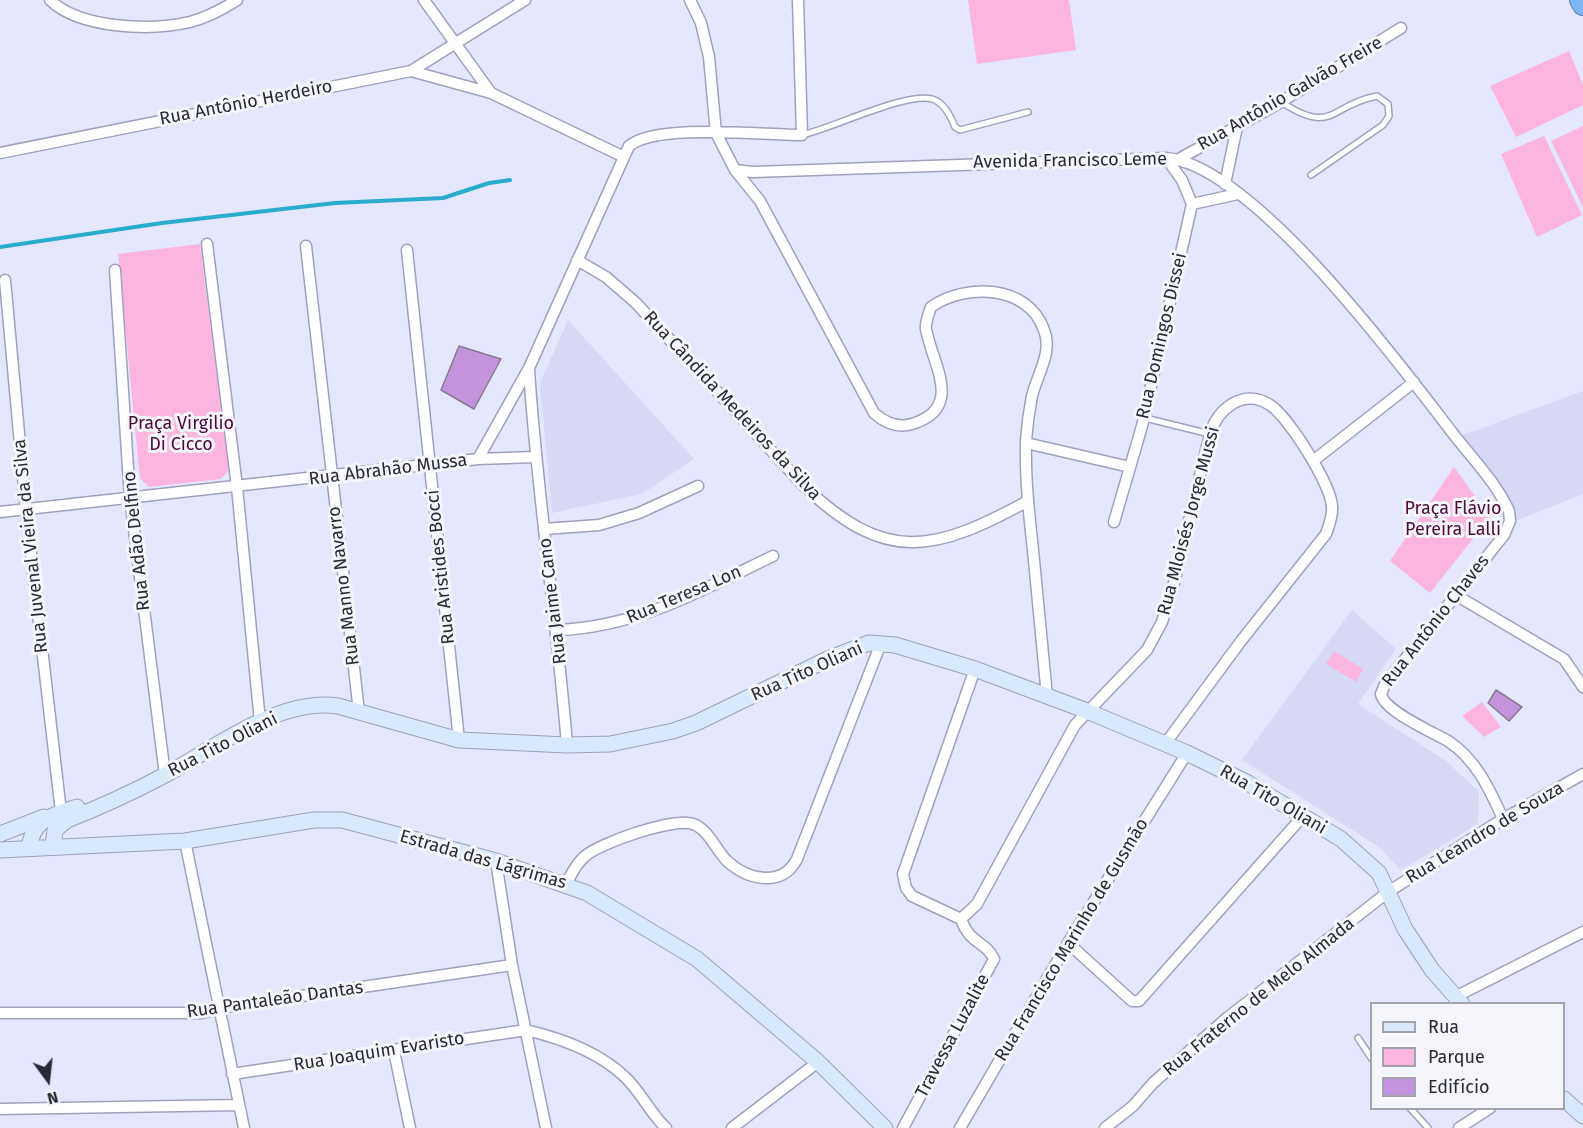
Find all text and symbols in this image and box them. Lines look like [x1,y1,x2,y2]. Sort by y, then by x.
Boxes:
street label: Rua Antônio Galvão Freire [1194,32,1386,156]
street label: Rua Antônio Herdeiro [158,76,334,130]
street label: Avenida Francisco Leme [973,149,1167,173]
street label: Rua Domingos Dissei [1132,251,1192,421]
street label: Rua Cândida Medeiros da Silva [639,307,825,505]
park label: Praça Virgilio Di Cicco [128,413,234,456]
street label: Rua Mloisés Jorge Mussi [1153,424,1225,618]
street label: Rua Juvenal Vieira da Silva [9,438,53,654]
street label: Rua Abrahão Mussa [308,450,468,490]
street label: Rua Adão Delfino [119,470,155,612]
street label: Rua Aristides Bocci [422,489,460,645]
park label: Praça Flávio Pereira Lalli [1404,498,1502,540]
street label: Rua Manno Navarro [324,505,364,667]
street label: Rua Jaime Cano [535,537,571,665]
street label: Rua Antônio Chaves [1378,551,1494,691]
street label: Rua Teresa Lon [623,561,745,629]
street label: Rua Tito Oliani [748,638,866,706]
street label: Rua Tito Oliani [165,708,281,782]
street label: Rua Tito Oliani [1216,761,1330,839]
street label: Rua Leandro de Souza [1402,777,1568,889]
street label: Rua Francisco Marinho de Gusmão [991,814,1153,1066]
street label: Estrada das Lágrimas [397,826,569,894]
street label: Rua Fraterno de Melo Almada [1159,913,1359,1081]
street label: Travessa Luzalite [911,970,995,1102]
street label: Rua Pantaleão Dantas [185,977,365,1023]
legend [1370,1002,1565,1110]
text: Rua [1428,1016,1459,1038]
street label: Rua Joaquim Evaristo [292,1028,466,1076]
text: Parque [1428,1046,1485,1068]
north arrow [18,1050,78,1110]
text: Edifício [1428,1076,1490,1098]
text: N [45,1087,60,1108]

